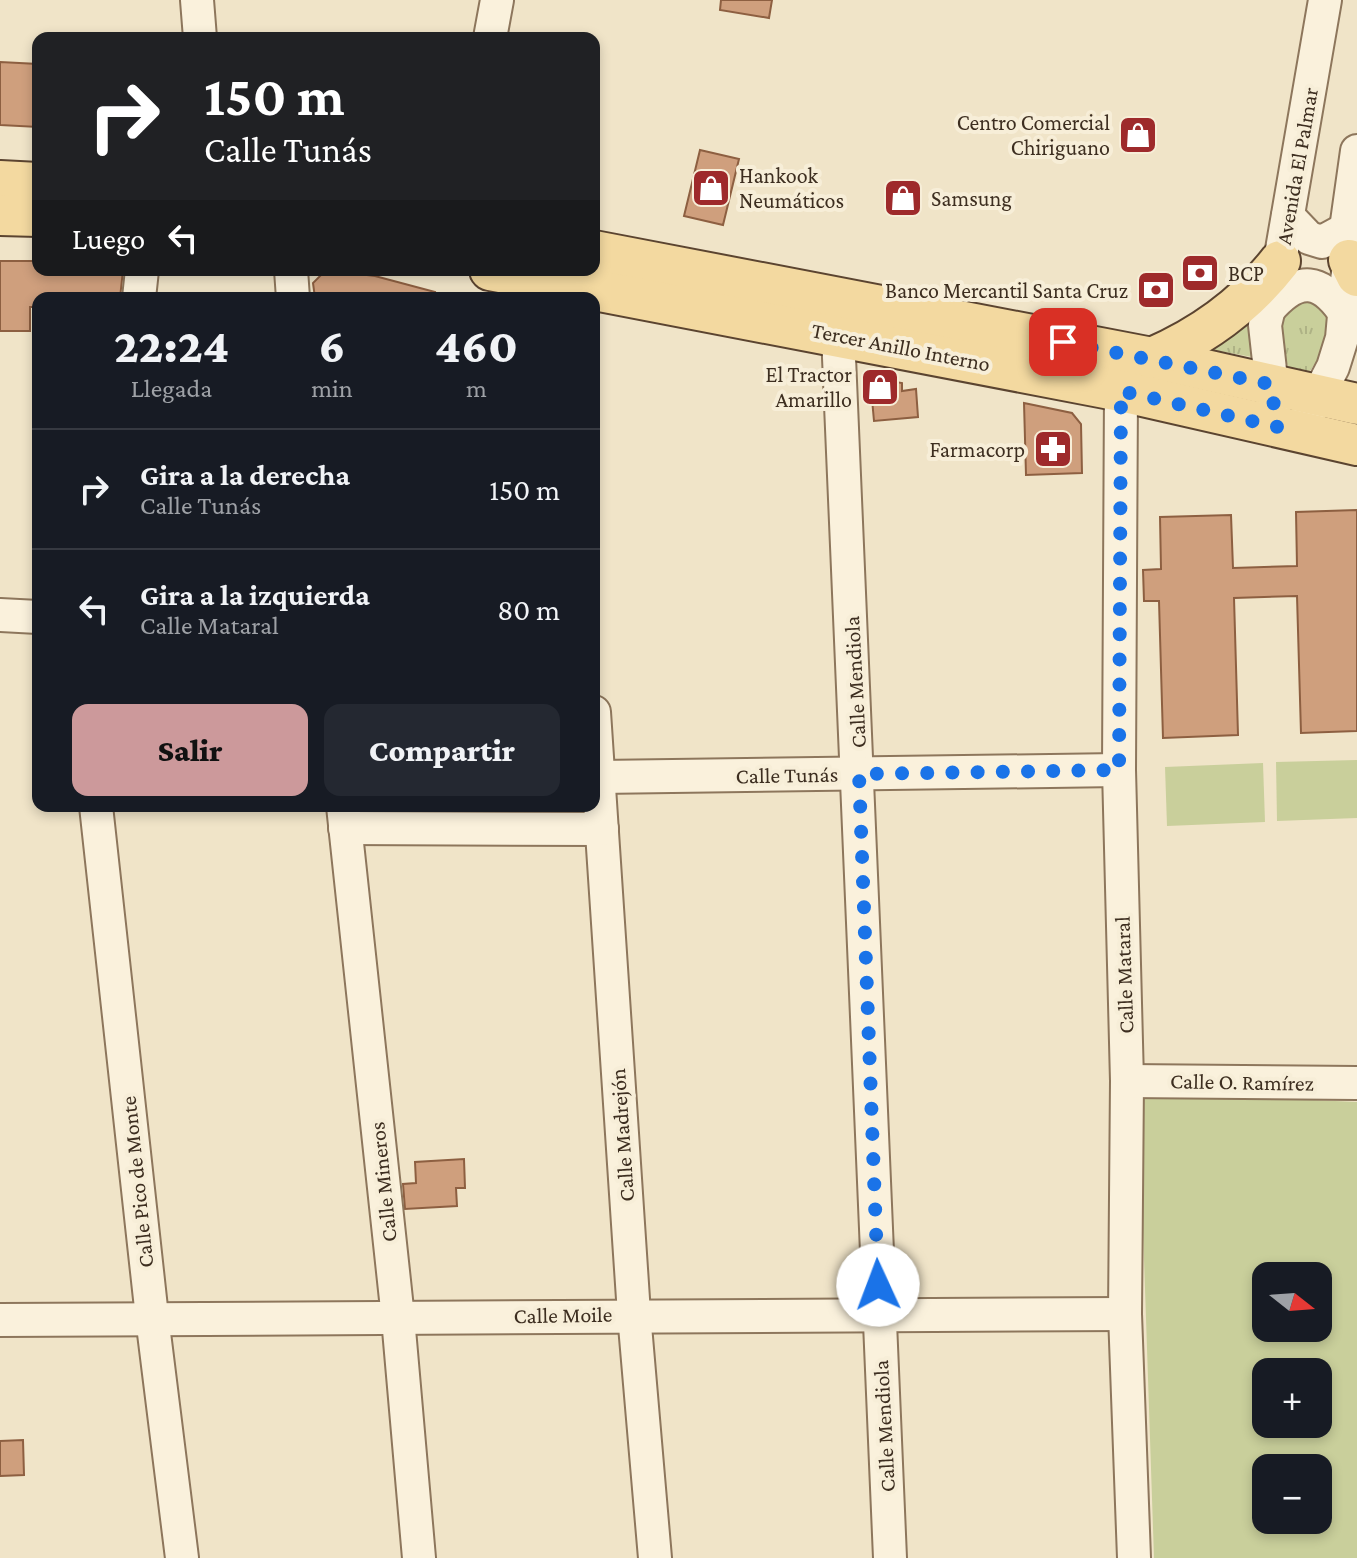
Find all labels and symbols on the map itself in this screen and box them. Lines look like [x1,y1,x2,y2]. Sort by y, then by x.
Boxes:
street label: Avenida El Palmar [1271,85,1323,247]
place label: Centro Comercial Chiriguano [957,110,1110,160]
shop icon: Centro Comercial Chiriguano [1117,114,1159,156]
place label: Hankook Neumáticos [739,163,844,213]
shop icon: Hankook Neumáticos [690,167,732,209]
shop icon: Samsung [882,177,924,219]
place label: Samsung [931,186,1012,211]
bank icon: BCP [1179,252,1221,294]
place label: BCP [1228,261,1264,286]
bank icon: Banco Mercantil Santa Cruz [1135,269,1177,311]
place label: Banco Mercantil Santa Cruz [885,278,1128,303]
pin [1029,308,1097,376]
street label: Tercer Anillo Interno [810,317,992,377]
place label: El Tractor Amarillo [766,362,852,412]
shop icon: El Tractor Amarillo [859,366,901,408]
pharmacy icon: Farmacorp [1032,428,1074,470]
place label: Farmacorp [929,437,1025,462]
street label: Calle Mendiola [839,615,871,749]
street label: Calle Tunás [736,762,838,788]
street label: Calle Mataral [1109,916,1139,1034]
street label: Calle Madrejón [605,1067,639,1203]
street label: Calle O. Ramírez [1170,1068,1314,1096]
street label: Calle Pico de Monte [116,1095,158,1269]
street label: Calle Mineros [364,1121,402,1243]
position arrow [836,1243,920,1327]
north arrow [1252,1262,1332,1342]
street label: Calle Moile [513,1302,613,1328]
street label: Calle Mendiola [868,1359,900,1493]

